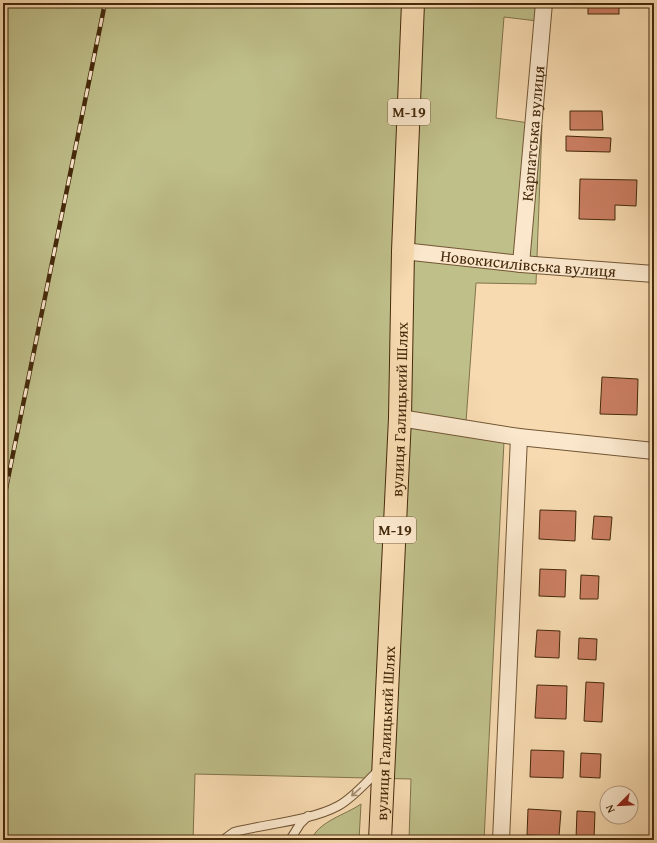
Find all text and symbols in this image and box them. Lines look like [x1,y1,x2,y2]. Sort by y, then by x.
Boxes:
street label: Карпатська вулиця [515,65,550,202]
road number: М-19 [388,99,430,125]
street label: Новокисилівська вулиця [439,243,617,283]
street label: вулиця Галицький Шлях [384,321,414,497]
road number: М-19 [374,517,416,543]
street label: вулиця Галицький Шлях [369,644,401,821]
north arrow [599,785,639,825]
one-way arrow [351,787,361,797]
text: N [601,802,619,816]

